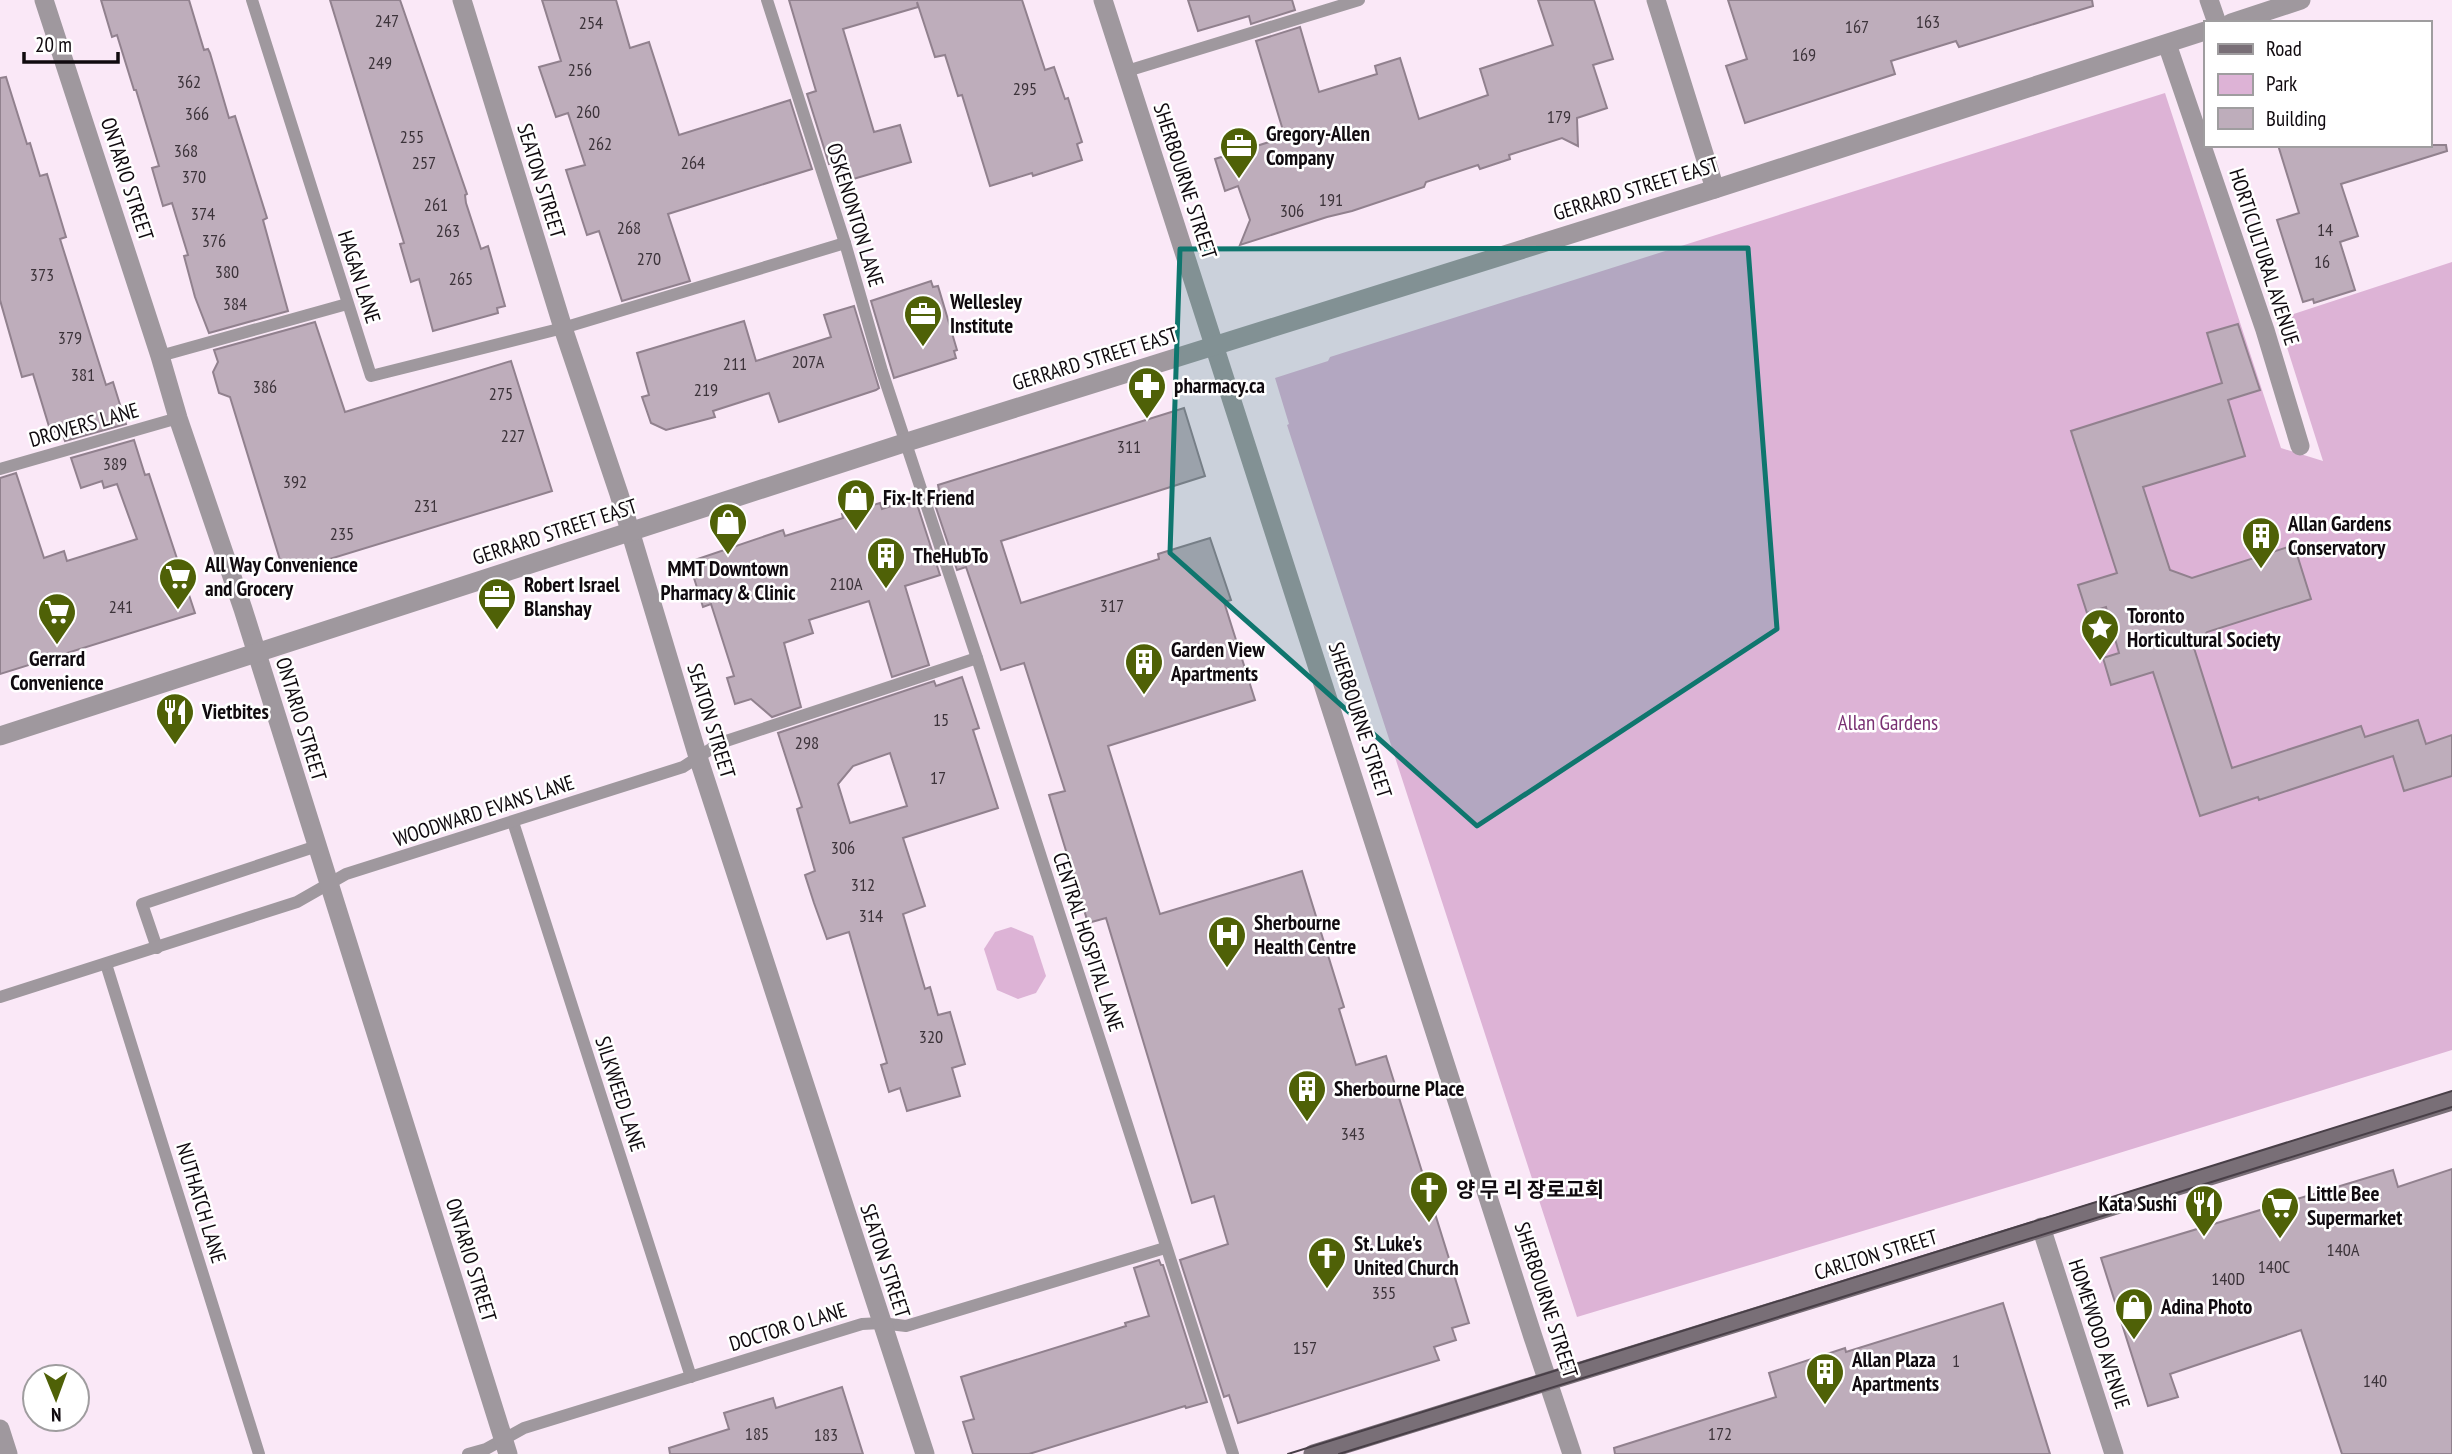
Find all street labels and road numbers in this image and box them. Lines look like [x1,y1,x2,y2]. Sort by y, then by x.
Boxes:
street label: SHERBOURNE STREET [1148,99,1224,263]
street label: ONTARIO STREET [95,114,160,244]
street label: SEATON STREET [511,120,572,242]
street label: OSKENONTON LANE [821,140,890,290]
street label: GERRARD STREET EAST [1550,150,1722,226]
street label: HORTICULTURAL AVENUE [2223,165,2306,349]
street label: HAGAN LANE [332,227,387,327]
street label: GERRARD STREET EAST [1009,320,1181,396]
street label: DROVERS LANE [26,396,142,453]
street label: GERRARD STREET EAST [469,492,641,571]
street label: SHERBOURNE STREET [1323,638,1399,802]
street label: ONTARIO STREET [270,654,333,784]
street label: SEATON STREET [681,660,742,782]
street label: WOODWARD EVANS LANE [390,769,578,852]
street label: CENTRAL HOSPITAL LANE [1047,849,1130,1035]
street label: SILKWEED LANE [589,1033,652,1155]
street label: NUTHATCH LANE [170,1139,233,1266]
street label: ONTARIO STREET [440,1195,503,1325]
street label: SEATON STREET [854,1200,917,1322]
street label: SHERBOURNE STREET [1509,1218,1585,1382]
street label: CARLTON STREET [1811,1223,1941,1286]
street label: HOMEWOOD AVENUE [2063,1255,2136,1412]
street label: DOCTOR O LANE [726,1296,850,1357]

